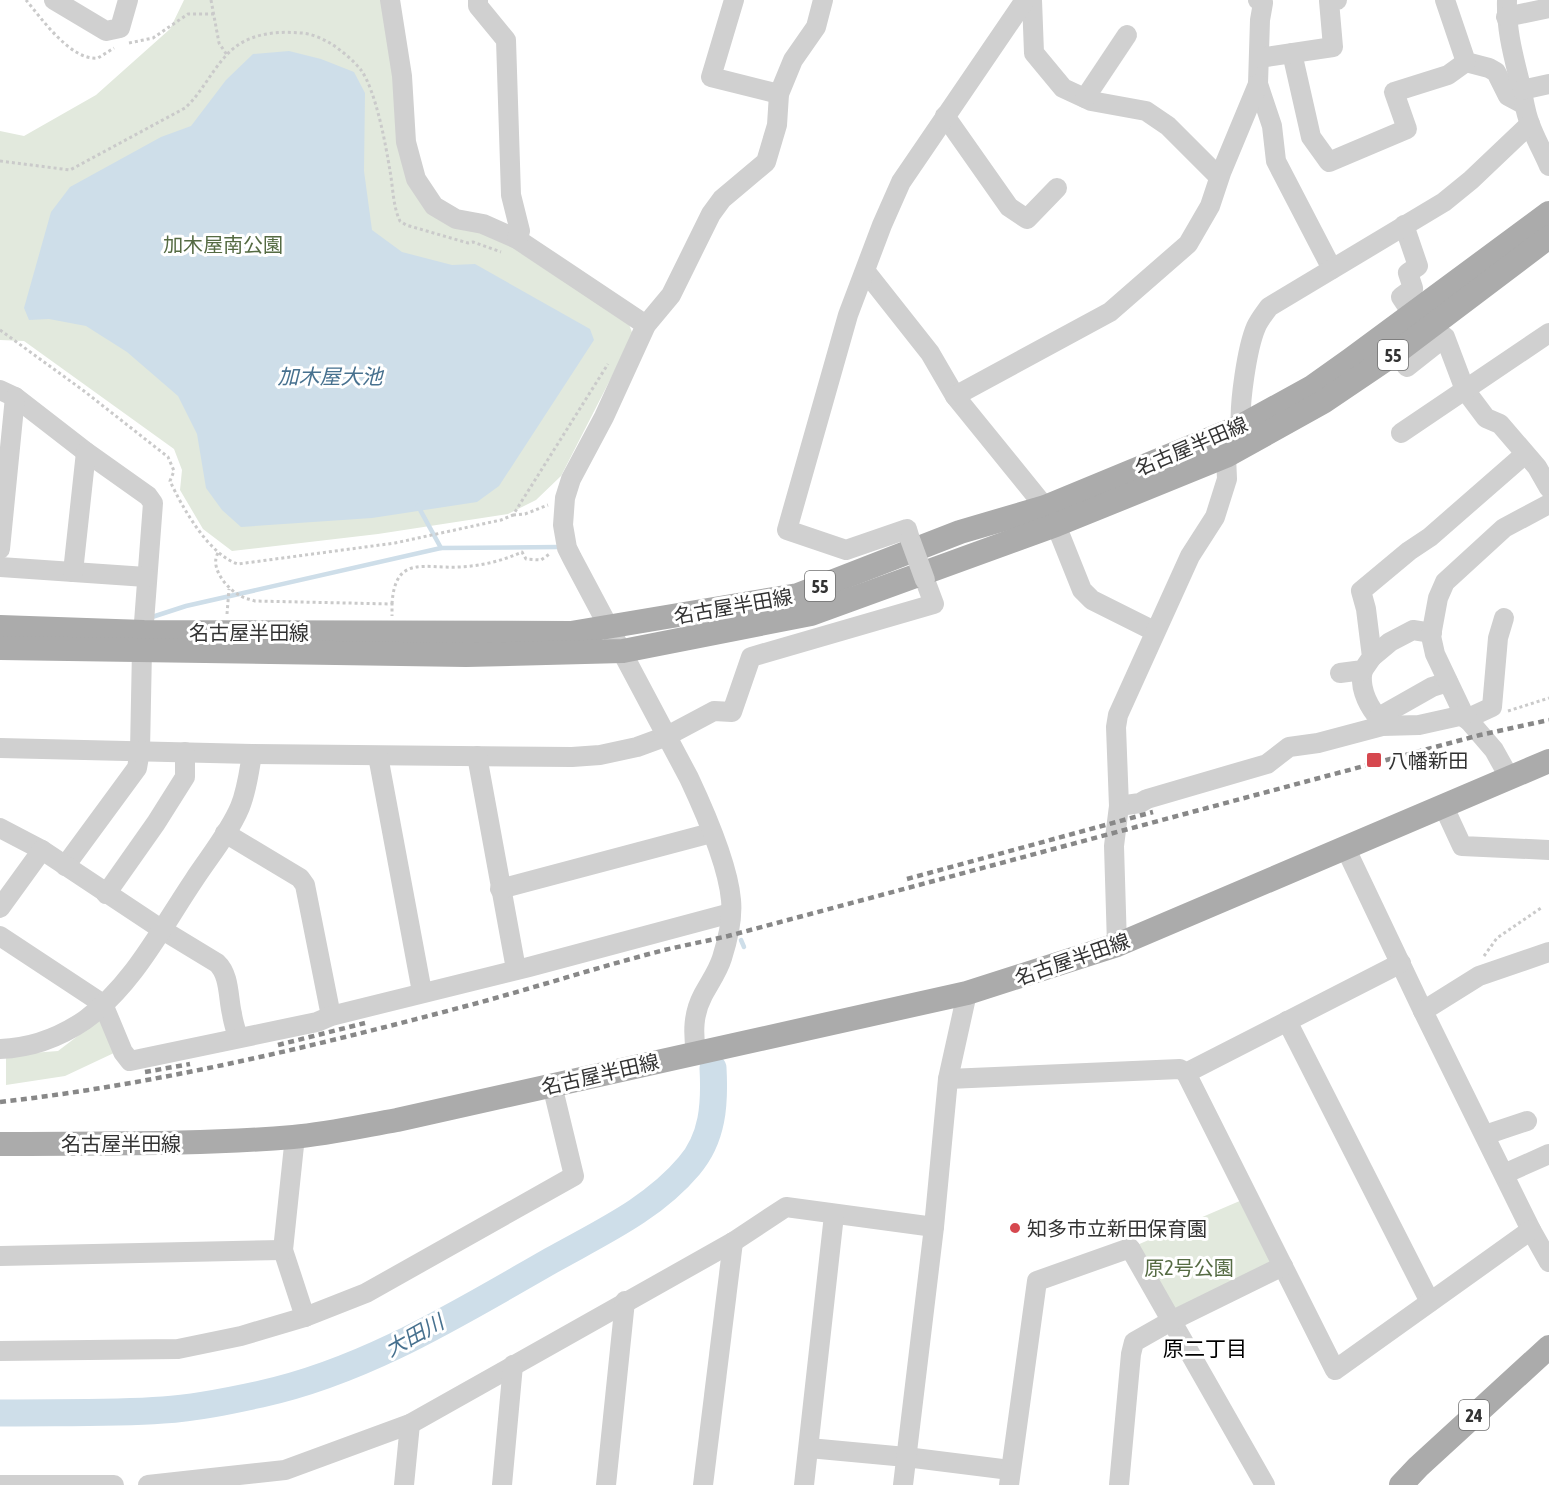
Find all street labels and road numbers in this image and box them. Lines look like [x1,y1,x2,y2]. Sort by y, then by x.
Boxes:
road number: 55 [1378,340,1408,370]
street label: 名古屋半田線 [1131,412,1251,480]
road number: 55 [805,571,835,601]
street label: 名古屋半田線 [672,584,794,628]
street label: 名古屋半田線 [189,621,309,644]
street label: 名古屋半田線 [1012,929,1132,989]
street label: 名古屋半田線 [539,1049,661,1099]
street label: 名古屋半田線 [61,1132,181,1155]
road number: 24 [1459,1400,1489,1430]

